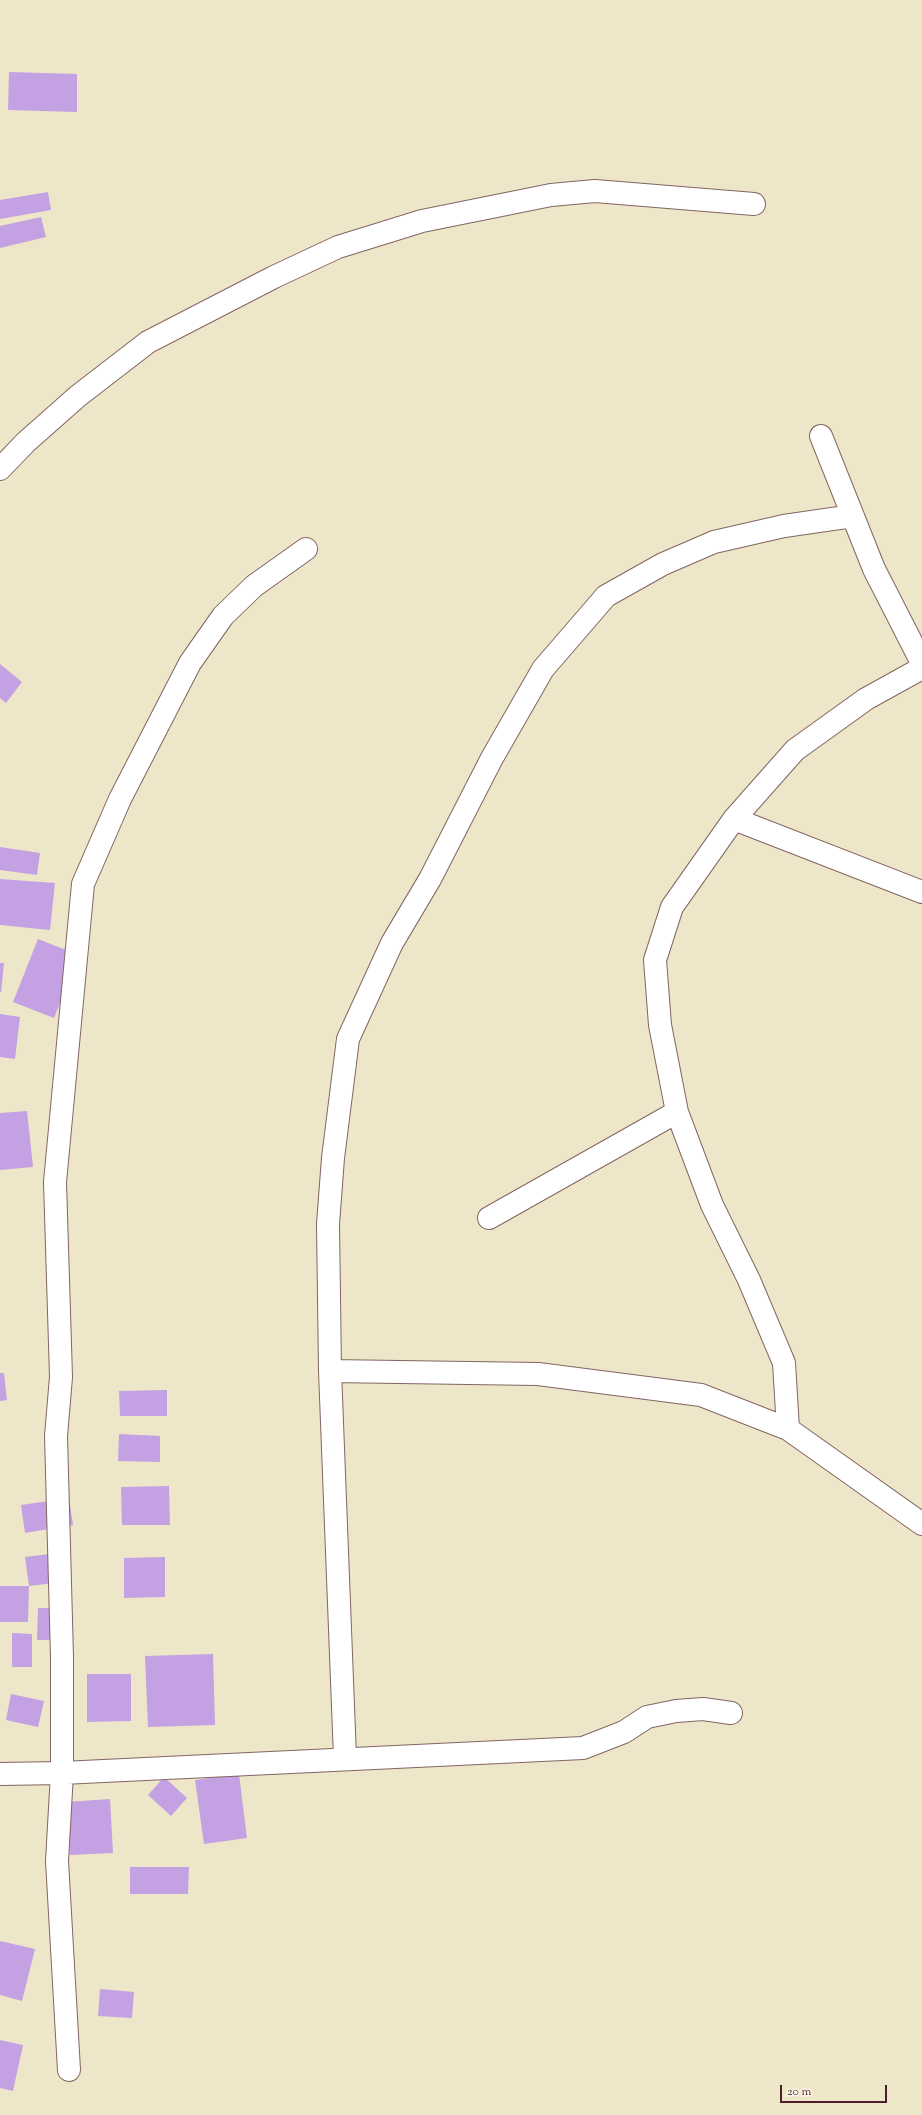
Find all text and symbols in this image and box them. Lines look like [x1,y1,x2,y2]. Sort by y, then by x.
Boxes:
scale bar [782,2077,889,2103]
text: 20 m [787,2083,811,2101]

